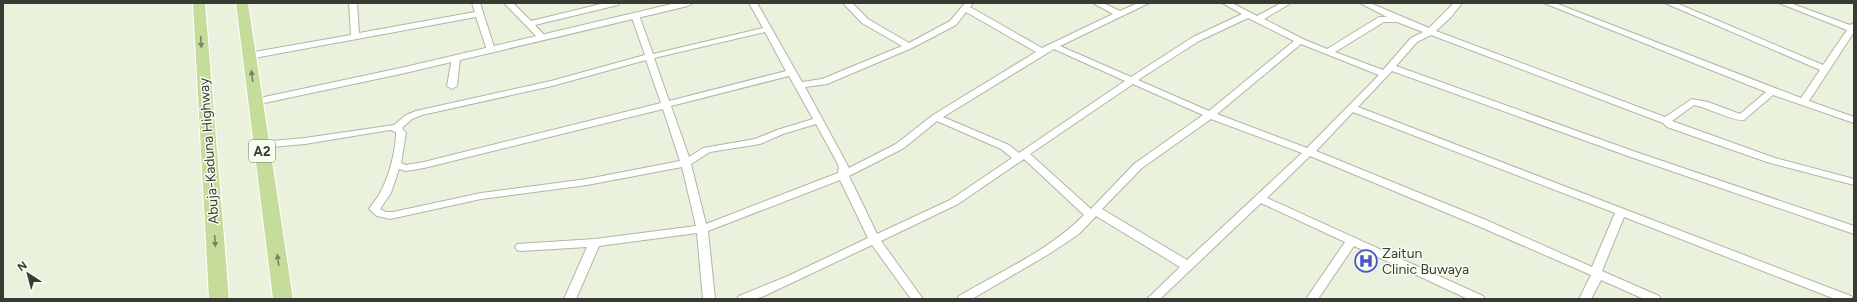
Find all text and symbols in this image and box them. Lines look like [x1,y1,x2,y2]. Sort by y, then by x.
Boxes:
one-way arrow [198,36,205,48]
one-way arrow [249,70,255,82]
street label: Abuja-Kaduna Highway [195,76,223,225]
road number: A2 [249,140,275,162]
one-way arrow [212,235,219,247]
place label: Zaitun Clinic Buwaya [1382,245,1469,278]
hospital icon: Zaitun Clinic Buwaya [1353,248,1379,274]
north arrow [8,254,48,294]
one-way arrow [275,254,281,266]
text: N [15,259,30,274]

